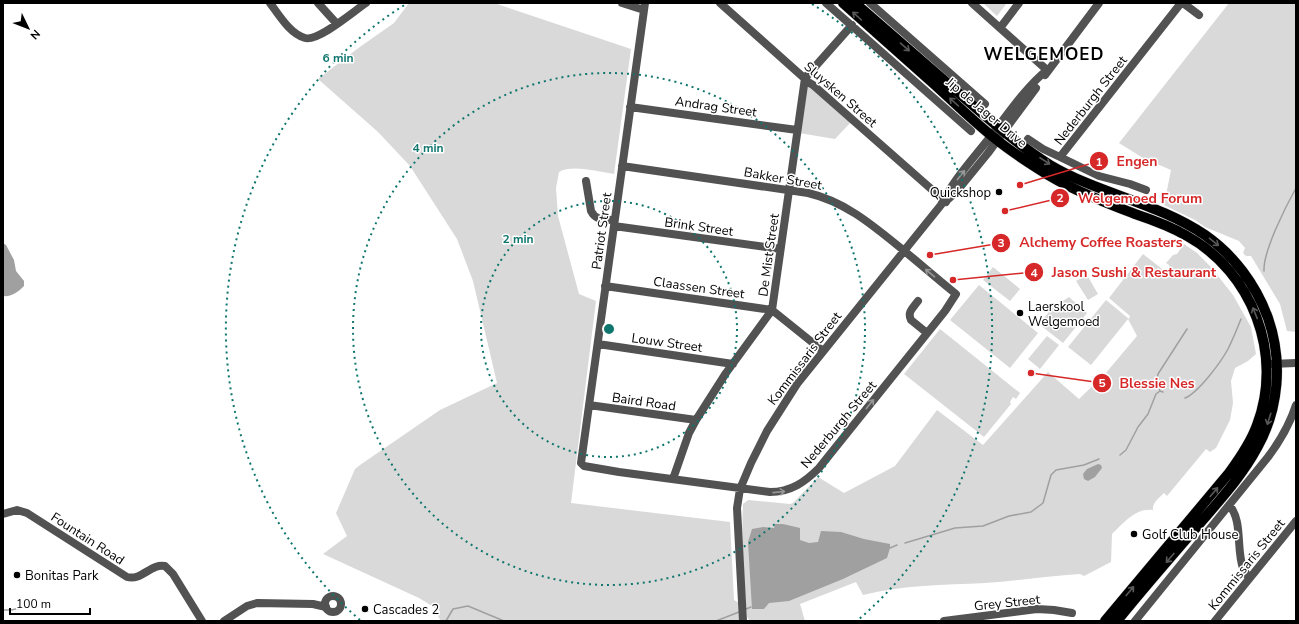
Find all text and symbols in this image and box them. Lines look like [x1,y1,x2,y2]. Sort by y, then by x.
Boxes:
north arrow [8,8,48,48]
one-way arrow [852,11,862,20]
text: N [27,26,43,43]
one-way arrow [900,42,910,51]
district label: WELGEMOED [984,43,1104,66]
text: 6 min [322,50,354,66]
street label: Nederburgh Street [1050,52,1132,149]
street label: Sluysken Street [800,58,881,132]
street label: Jip de Jager Drive [941,73,1031,152]
street label: Andrag Street [674,92,758,122]
one-way arrow [949,98,959,107]
text: 4 min [412,140,444,156]
callout: Engen [1089,148,1165,174]
text: Engen [1117,152,1157,171]
text: 1 [1095,154,1103,170]
one-way arrow [1039,157,1050,165]
street label: Bakker Street [742,163,824,195]
one-way arrow [956,169,965,180]
place label: Quickshop [930,184,991,202]
callout: Welgemoed Forum [1050,185,1210,211]
marker: Quickshop [994,187,1004,197]
text: Welgemoed Forum [1078,189,1202,208]
text: 2 [1056,190,1064,206]
street label: Patriot Street [588,191,616,271]
street label: De Mist Street [754,212,784,298]
street label: Brink Street [663,213,735,241]
callout: Alchemy Coffee Roasters [991,230,1191,256]
text: 2 min [502,231,534,247]
text: Alchemy Coffee Roasters [1019,233,1183,252]
text: 3 [997,235,1005,251]
one-way arrow [1209,238,1220,247]
callout: Jason Sushi & Restaurant [1024,259,1225,285]
text: Jason Sushi & Restaurant [1051,263,1217,282]
text: 4 [1030,265,1038,281]
one-way arrow [925,268,935,277]
street label: Claassen Street [652,273,746,303]
place label: Laerskool Welgemoed [1028,298,1100,331]
street label: Kommissaris Street [764,308,846,409]
marker: Laerskool Welgemoed [1015,308,1025,318]
one-way arrow [1251,308,1259,320]
centre of rings [602,322,616,336]
street label: Louw Street [630,329,704,357]
callout: Blessie Nes [1092,370,1203,396]
text: Blessie Nes [1119,374,1195,393]
text: 5 [1098,375,1106,391]
street label: Nederburgh Street [797,377,881,472]
street label: Baird Road [611,389,677,415]
one-way arrow [866,399,875,410]
one-way arrow [1265,412,1272,425]
one-way arrow [1209,486,1218,497]
one-way arrow [772,488,785,495]
street label: Fountain Road [47,508,128,569]
street label: Kommissaris Street [1204,515,1289,614]
place label: Golf Club House [1142,526,1239,544]
marker: Golf Club House [1129,529,1139,539]
one-way arrow [1166,552,1175,563]
place label: Bonitas Park [25,567,99,585]
marker: Bonitas Park [12,570,22,580]
one-way arrow [1125,586,1134,597]
scale bar [10,590,90,616]
street label: Grey Street [973,591,1041,615]
text: 100 m [16,596,51,612]
place label: Cascades 2 [373,601,439,619]
marker: Cascades 2 [360,604,370,614]

